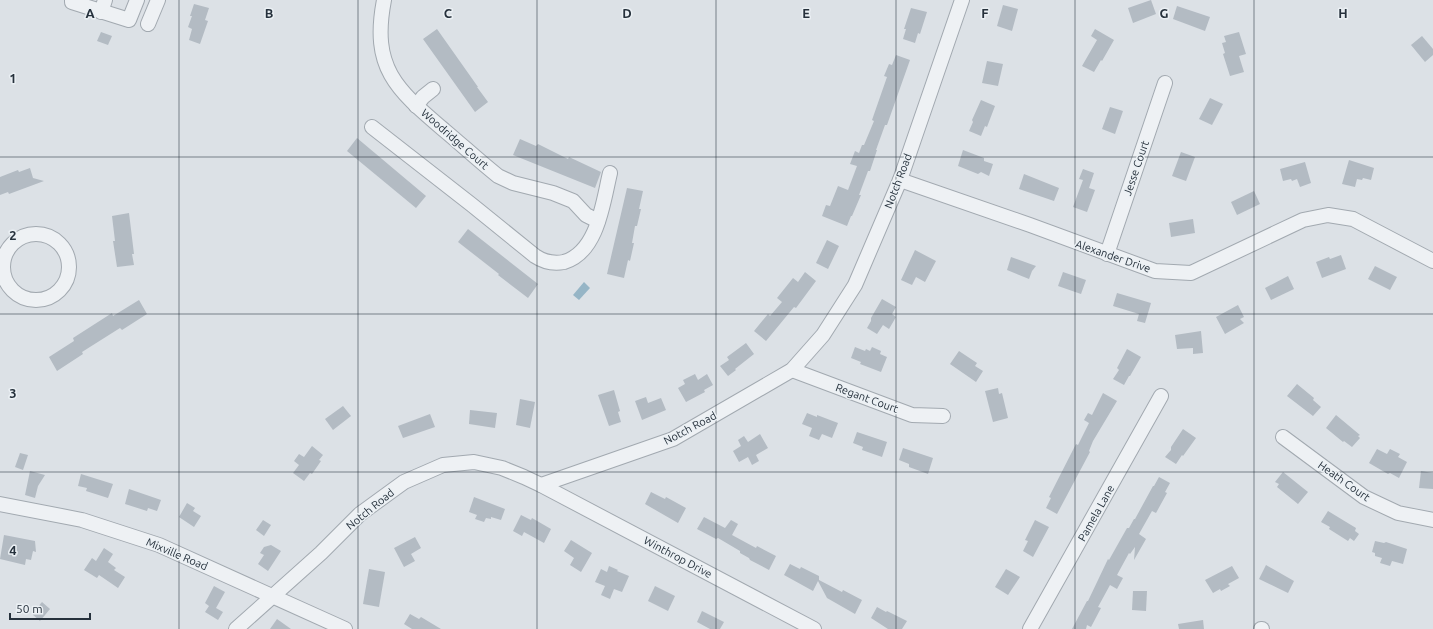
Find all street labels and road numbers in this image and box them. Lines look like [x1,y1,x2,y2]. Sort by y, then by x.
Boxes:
street label: Woodridge Court [419,106,492,172]
street label: Jesse Court [1121,138,1151,197]
street label: Notch Road [882,152,914,210]
street label: Alexander Drive [1074,238,1152,274]
street label: Regant Court [834,381,901,415]
street label: Notch Road [662,409,718,447]
street label: Heath Court [1316,459,1373,504]
street label: Pamela Lane [1076,483,1116,543]
street label: Notch Road [344,486,396,532]
street label: Winthrop Drive [642,534,714,580]
street label: Mixville Road [144,536,210,572]

